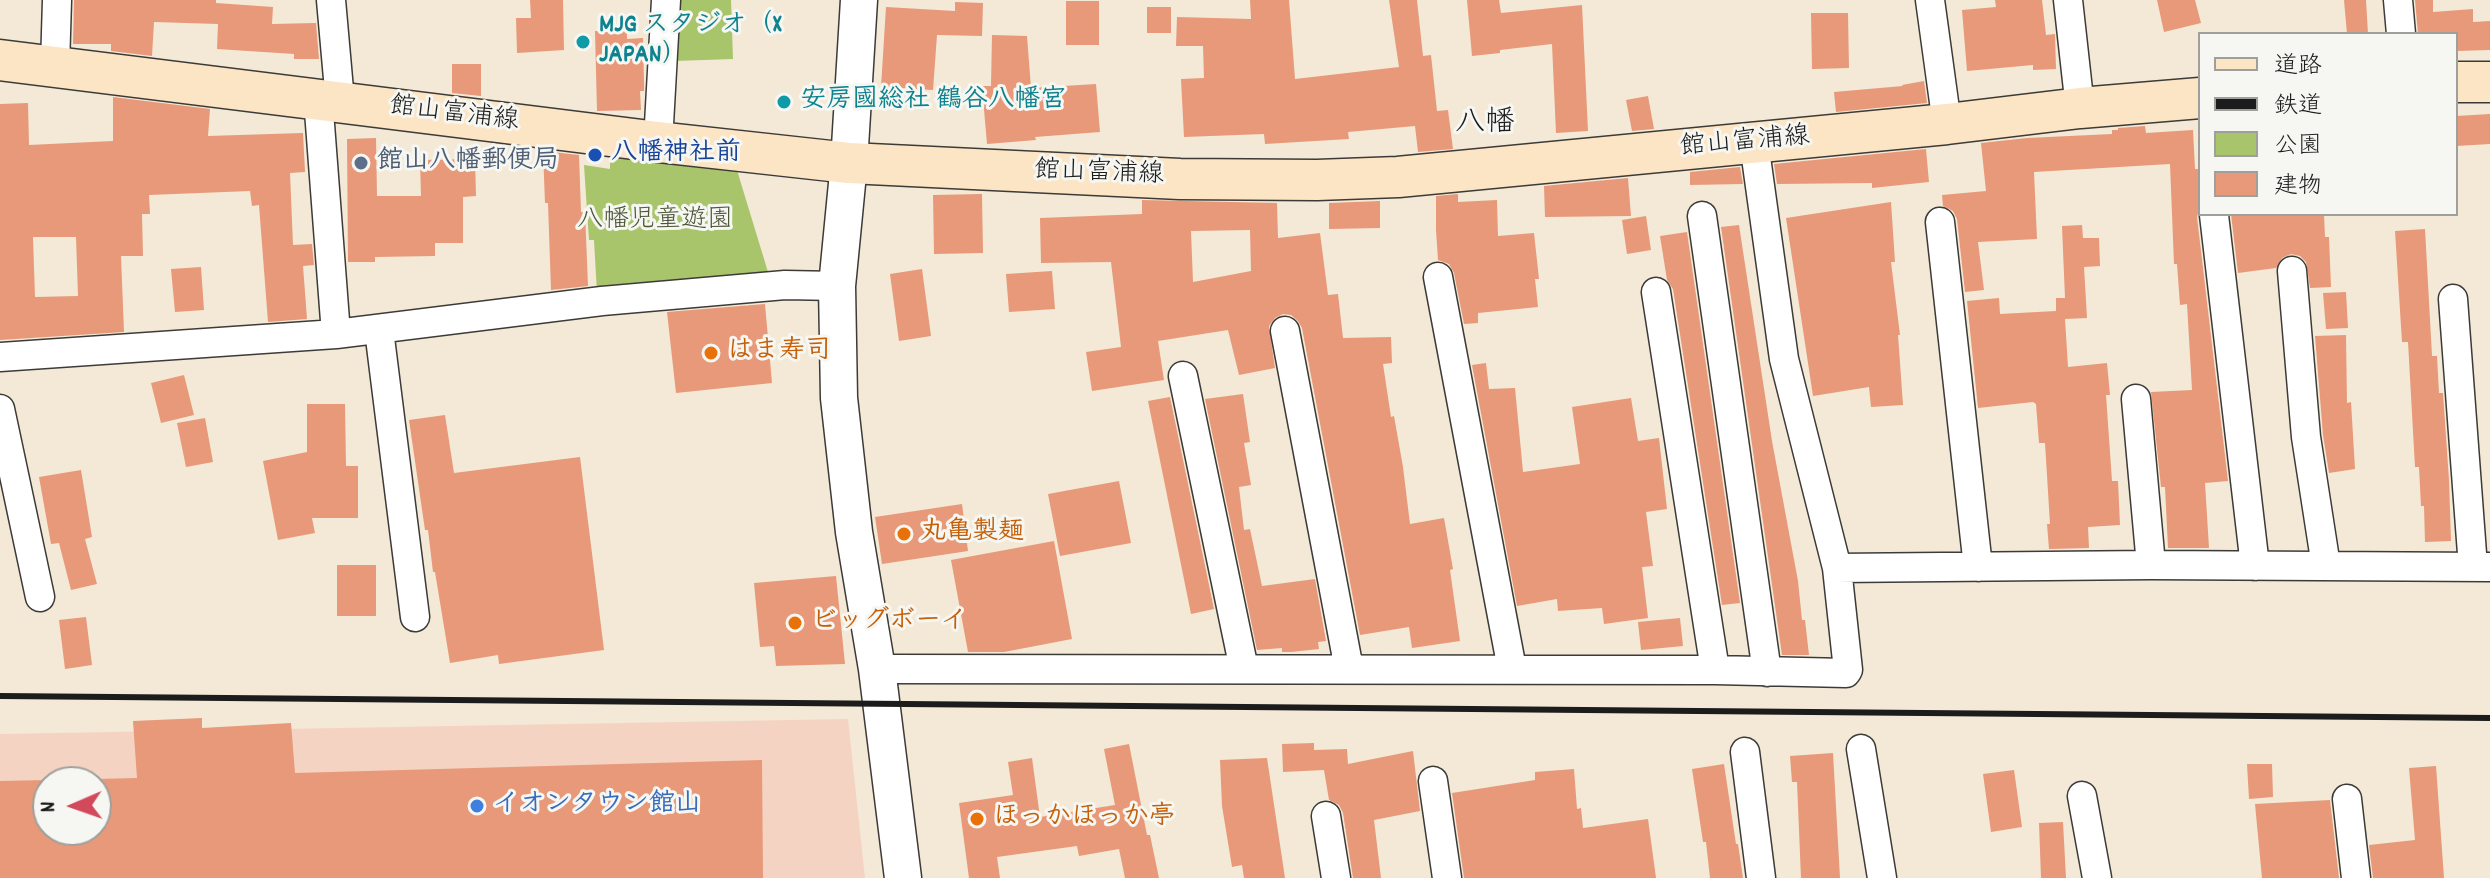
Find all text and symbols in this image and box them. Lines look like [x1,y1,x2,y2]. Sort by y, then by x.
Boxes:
place label: MJG スタジオ（X JAPAN） [599,11,782,72]
legend [2198,32,2458,216]
marker: MJG スタジオ（X JAPAN） [574,33,592,51]
text: 道路 [2274,50,2322,84]
place label: 安房國総社 鶴谷八幡宮 [800,86,1066,118]
text: 鉄道 [2274,90,2322,124]
street label: 館山富浦線 [388,93,520,139]
marker: 安房國総社 鶴谷八幡宮 [775,93,793,111]
district label: 八幡 [1455,108,1515,144]
street label: 館山富浦線 [1679,123,1811,165]
text: 公園 [2274,130,2322,164]
place label: 八幡神社前 [611,139,741,171]
marker: 八幡神社前 [586,146,604,164]
place label: 館山八幡郵便局 [377,147,559,179]
marker: 館山八幡郵便局 [352,154,370,172]
street label: 館山富浦線 [1033,157,1165,193]
text: 建物 [2274,170,2322,204]
park label: 八幡児童遊園 [577,206,733,238]
place label: はま寿司 [727,337,831,369]
marker: はま寿司 [702,344,720,362]
place label: 丸亀製麺 [920,518,1024,550]
marker: 丸亀製麺 [895,525,913,543]
place label: ビッグボーイ [811,607,967,639]
marker: ビッグボーイ [786,614,804,632]
north arrow [32,766,112,846]
place label: イオンタウン館山 [493,790,701,822]
marker: イオンタウン館山 [468,797,486,815]
text: N [34,801,65,813]
place label: ほっかほっか亭 [993,803,1175,835]
marker: ほっかほっか亭 [968,810,986,828]

